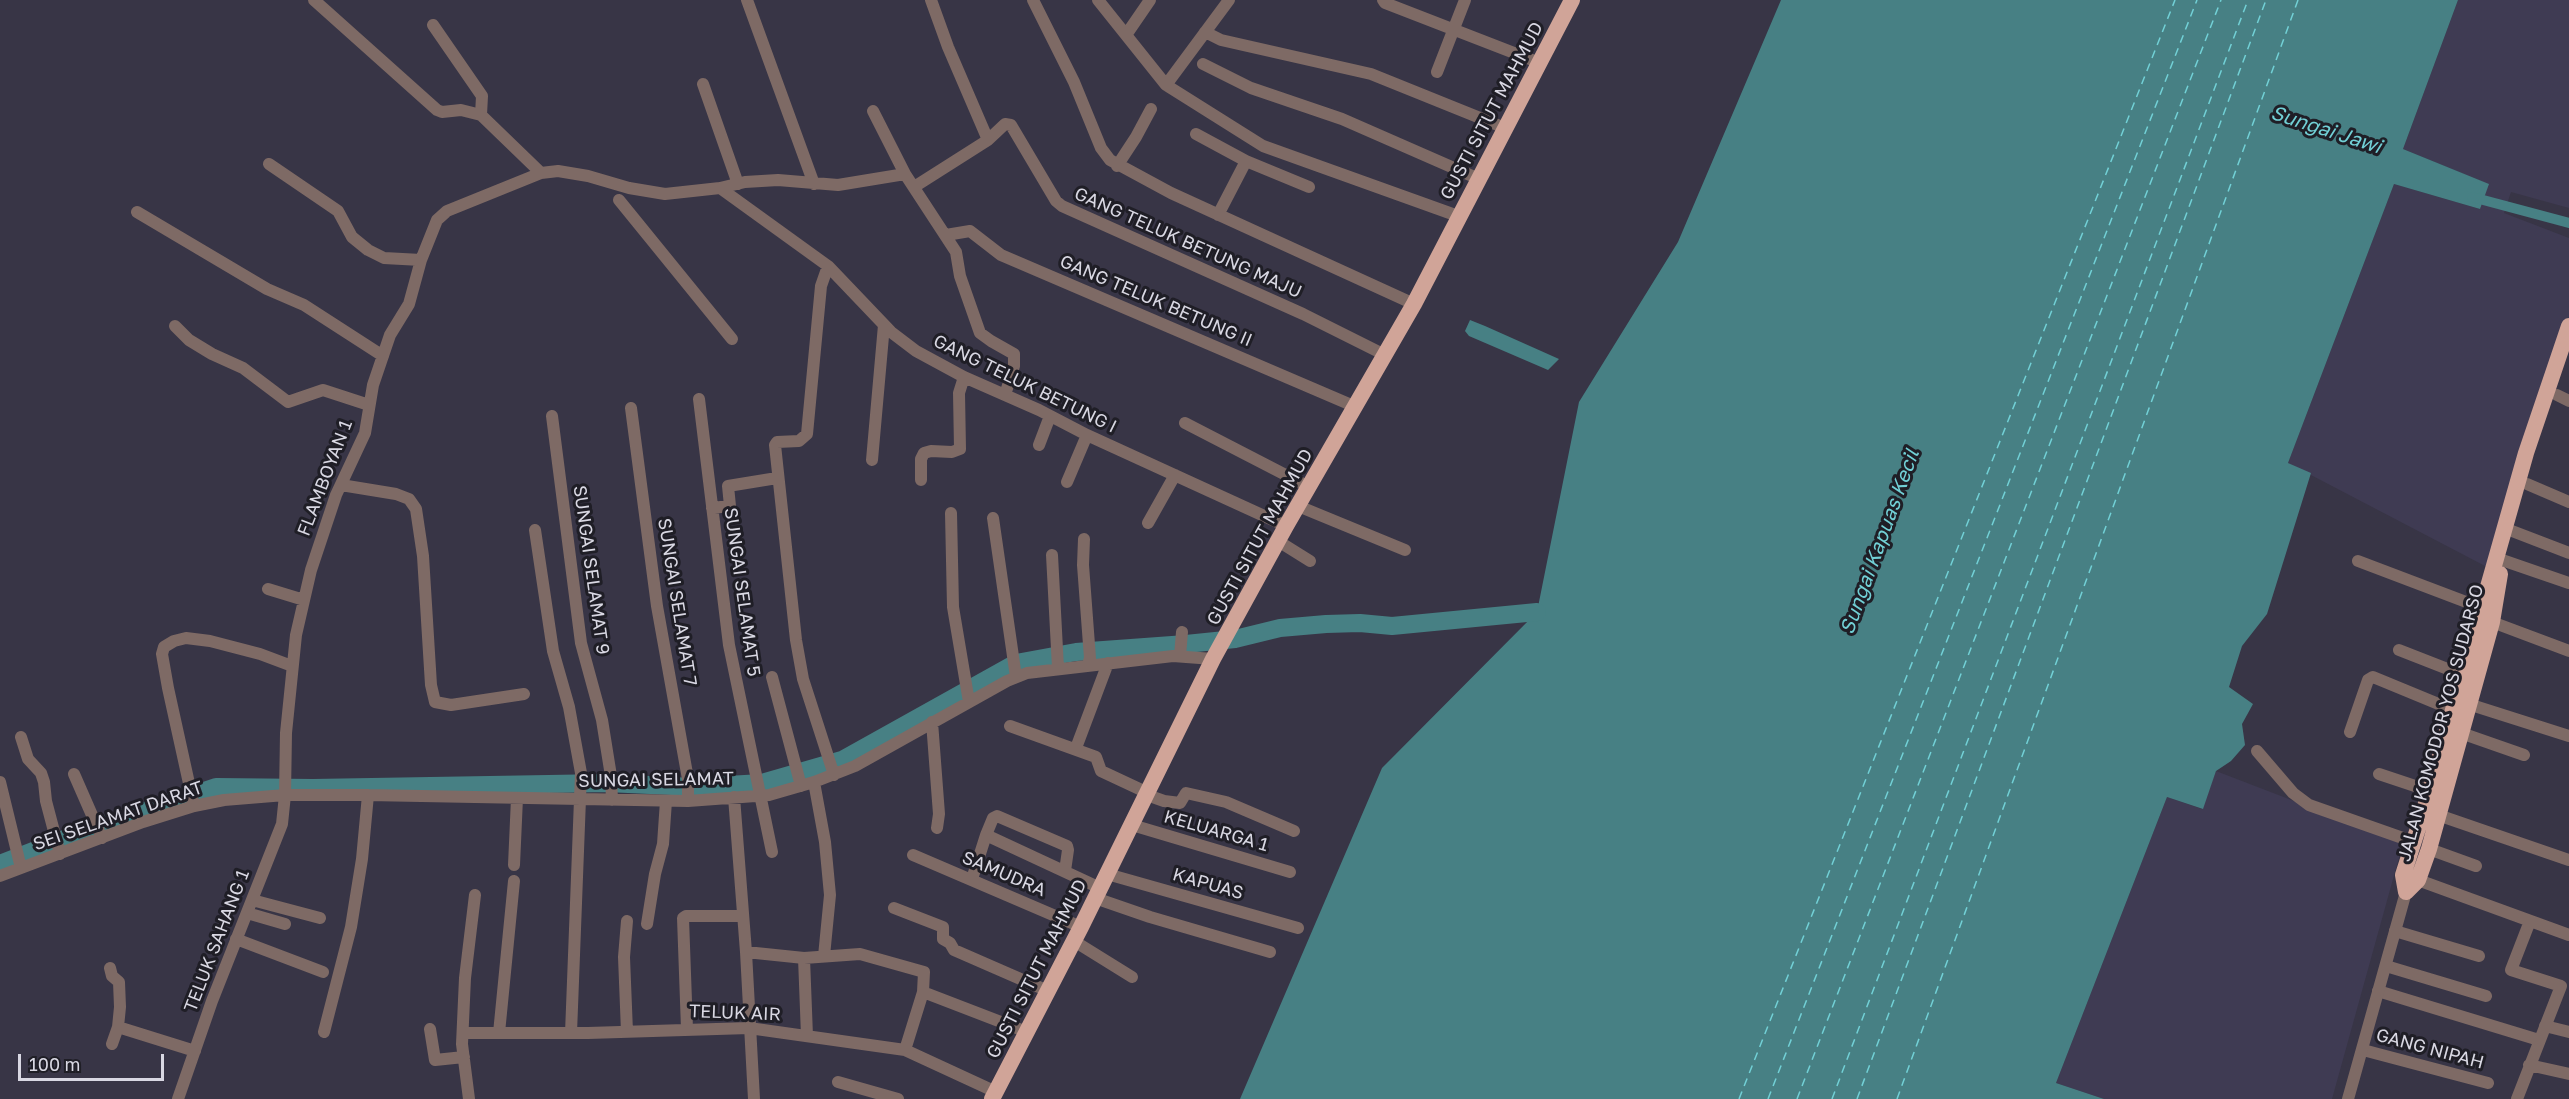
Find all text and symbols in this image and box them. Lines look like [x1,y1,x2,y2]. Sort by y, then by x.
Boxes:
street label: GUSTI SITUT MAHMUD [1436,18,1548,204]
water label: Sungai Jawi [2268,101,2384,159]
street label: GANG TELUK BETUNG MAJU [1071,183,1305,303]
street label: GANG TELUK BETUNG II [1057,251,1255,351]
street label: GANG TELUK BETUNG I [930,330,1120,438]
street label: FLAMBOYAN 1 [293,417,357,539]
street label: GUSTI SITUT MAHMUD [1203,445,1317,629]
water label: Sungai Kapuas Kecil [1835,446,1925,638]
street label: SUNGAI SELAMAT 9 [568,484,614,656]
street label: SUNGAI SELAMAT 5 [719,506,765,678]
street label: SUNGAI SELAMAT 7 [653,517,701,687]
street label: JALAN KOMODOR YOS SUDARSO [2394,582,2488,864]
street label: SUNGAI SELAMAT [578,768,734,792]
street label: SEI SELAMAT DARAT [30,777,206,855]
street label: KELUARGA 1 [1161,806,1271,856]
street label: SAMUDRA [959,847,1049,901]
street label: KAPUAS [1170,864,1246,904]
street label: TELUK SAHANG 1 [180,867,254,1015]
street label: GUSTI SITUT MAHMUD [982,876,1092,1062]
street label: TELUK AIR [689,1001,781,1025]
street label: GANG NIPAH [2374,1024,2486,1074]
scale bar [21,1042,166,1080]
text: 100 m [29,1053,80,1075]

